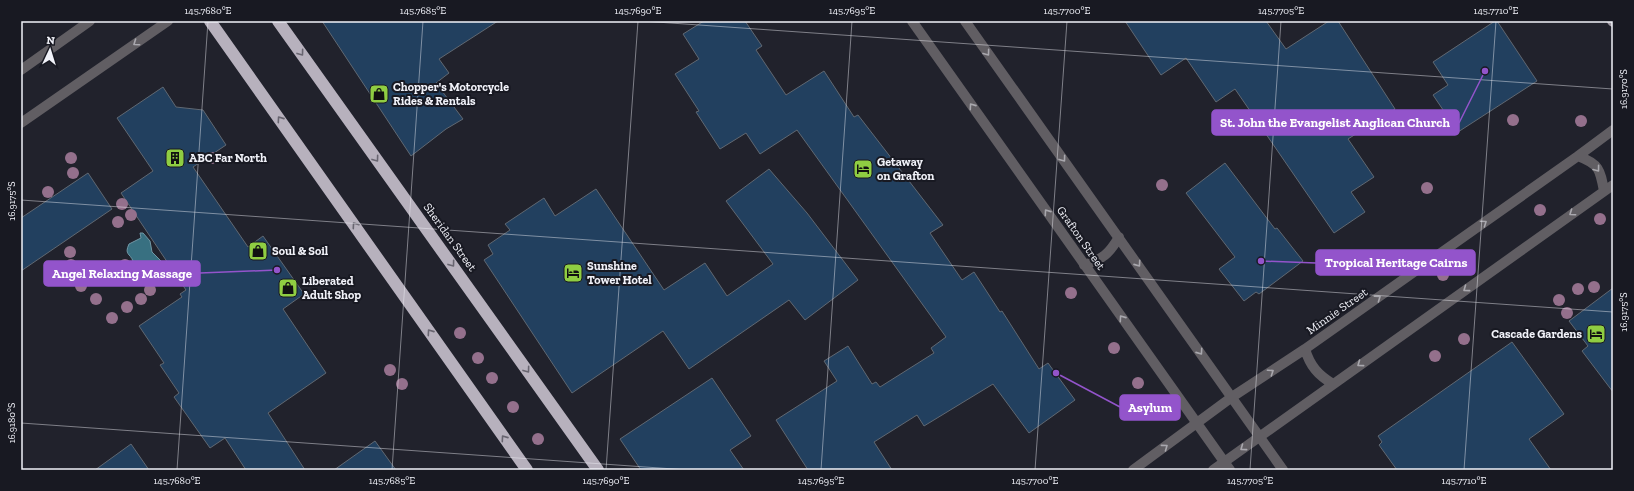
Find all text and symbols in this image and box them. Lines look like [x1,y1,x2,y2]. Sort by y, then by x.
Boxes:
text: 145.7680°E [185,5,232,17]
text: 145.7685°E [400,5,446,17]
text: 145.7690°E [615,5,662,17]
text: 145.7695°E [829,5,875,17]
text: 145.7700°E [1044,5,1090,17]
text: 145.7705°E [1258,5,1304,17]
text: 145.7710°E [1474,5,1519,17]
north arrow [30,30,70,70]
text: N [46,34,56,47]
one-way arrow [133,38,140,45]
one-way arrow [296,48,303,55]
one-way arrow [982,48,989,55]
text: 16.9170°S [1618,69,1630,109]
place label: Chopper's Motorcycle Rides & Rentals [393,80,509,108]
shop icon: Chopper's Motorcycle Rides & Rentals [368,83,390,105]
one-way arrow [969,103,977,110]
callout: St. John the Evangelist Anglican Church [1212,110,1459,135]
text: St. John the Evangelist Anglican Church [1220,115,1450,130]
one-way arrow [277,116,285,123]
building icon: ABC Far North [164,147,186,169]
place label: ABC Far North [189,151,267,165]
one-way arrow [371,154,378,161]
one-way arrow [1058,154,1065,161]
place label: Getaway on Grafton [877,155,934,183]
hotel icon: Getaway on Grafton [852,158,874,180]
one-way arrow [1592,164,1599,171]
text: 16.9175°S [6,181,18,221]
street label: Sheridan Street [421,200,480,274]
street label: Grafton Street [1054,203,1108,273]
one-way arrow [1569,208,1576,216]
one-way arrow [1044,209,1052,216]
one-way arrow [1480,220,1487,228]
one-way arrow [353,223,360,230]
shop icon: Soul & Soil [247,240,269,262]
place label: Soul & Soil [272,244,329,258]
callout: Tropical Heritage Cairns [1316,250,1475,275]
text: Tropical Heritage Cairns [1325,255,1467,270]
place label: Sunshine Tower Hotel [587,259,652,287]
one-way arrow [447,260,454,267]
one-way arrow [1133,260,1140,267]
callout: Angel Relaxing Massage [44,261,200,286]
hotel icon: Sunshine Tower Hotel [562,262,584,284]
text: Angel Relaxing Massage [52,266,193,281]
place label: Liberated Adult Shop [302,274,361,302]
shop icon: Liberated Adult Shop [277,277,299,299]
one-way arrow [1463,284,1470,292]
street label: Minnie Street [1304,285,1371,337]
text: 16.9175°S [1618,292,1630,332]
one-way arrow [1373,296,1380,303]
one-way arrow [1119,315,1127,322]
hotel icon: Cascade Gardens [1585,323,1607,345]
place label: Cascade Gardens [1491,327,1582,341]
one-way arrow [428,329,435,336]
one-way arrow [1195,348,1203,355]
one-way arrow [1357,359,1364,367]
one-way arrow [522,366,529,373]
one-way arrow [1267,369,1274,377]
callout: Asylum [1120,395,1180,420]
text: Asylum [1128,400,1173,415]
text: 16.9180°S [6,403,18,443]
one-way arrow [501,435,509,442]
one-way arrow [1240,443,1247,451]
one-way arrow [1161,444,1168,452]
text: 145.7680°E [154,475,201,487]
text: 145.7685°E [369,475,415,487]
text: 145.7690°E [583,475,630,487]
text: 145.7695°E [798,475,844,487]
text: 145.7700°E [1012,475,1058,487]
text: 145.7705°E [1227,475,1273,487]
text: 145.7710°E [1442,475,1487,487]

